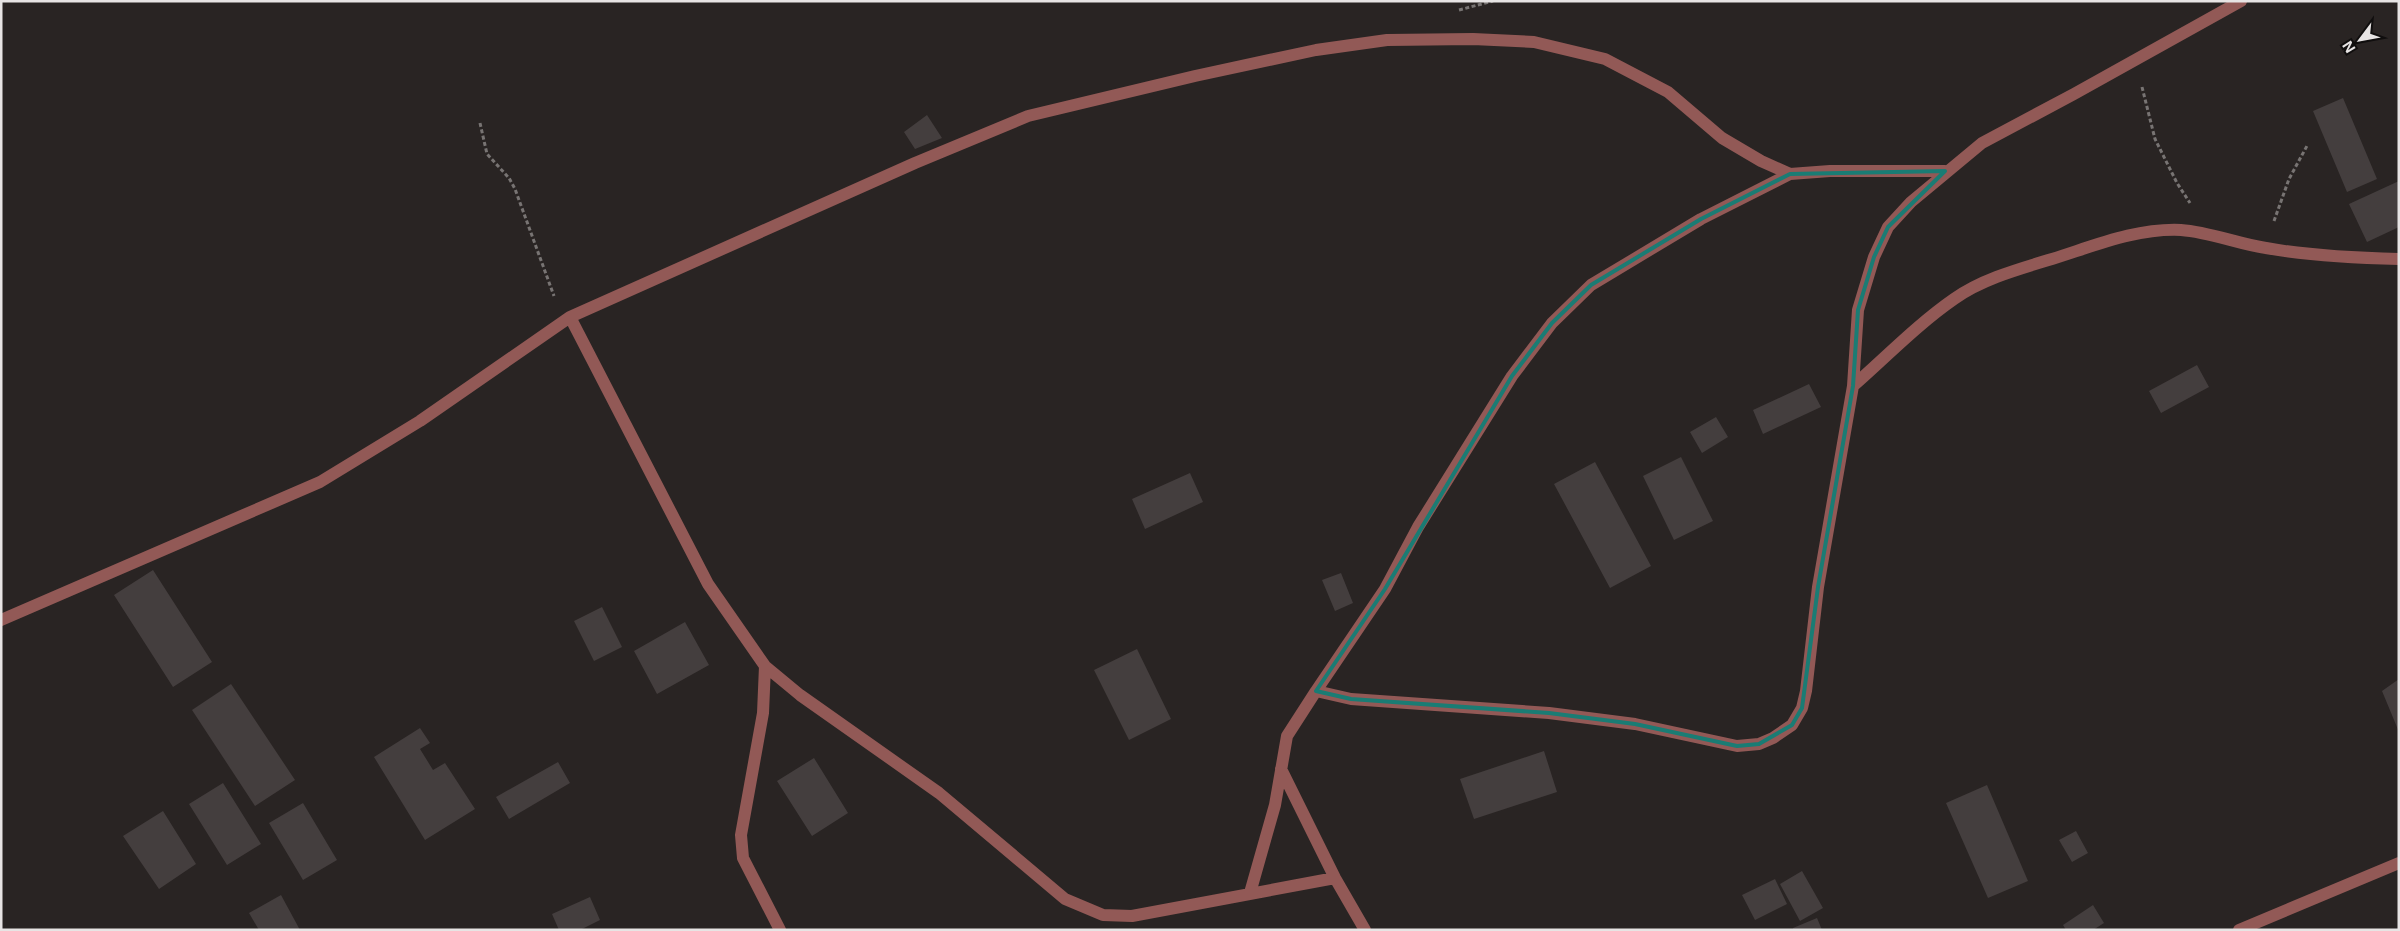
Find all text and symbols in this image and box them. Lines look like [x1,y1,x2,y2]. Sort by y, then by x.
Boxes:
north arrow [2335,15,2385,65]
text: N [2339,38,2359,56]

